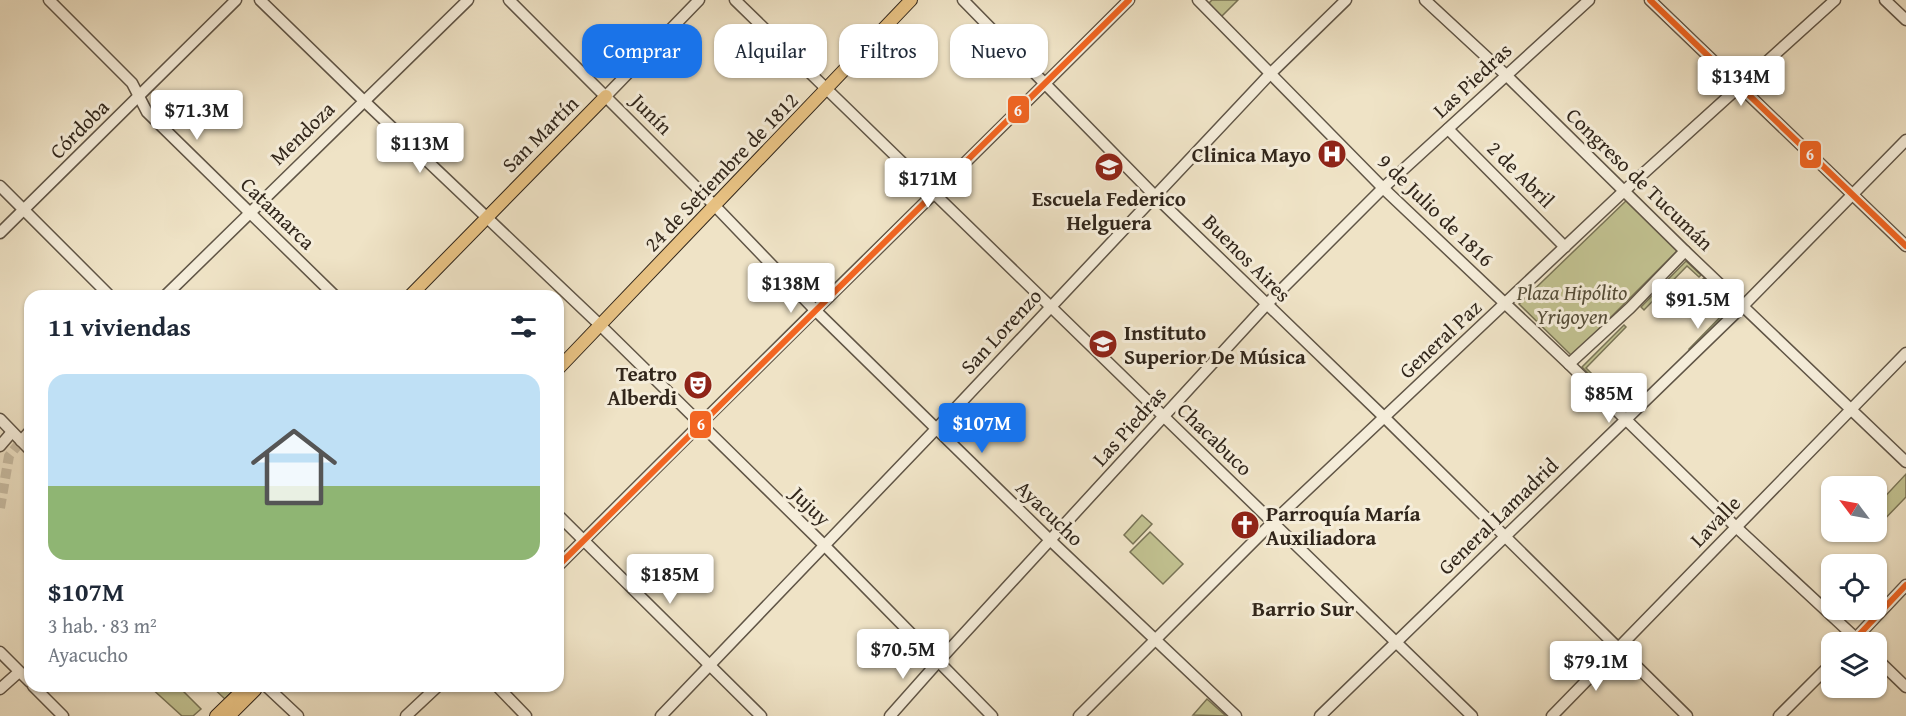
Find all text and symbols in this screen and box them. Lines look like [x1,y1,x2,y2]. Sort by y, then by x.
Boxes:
chip: Comprar [582,24,702,78]
chip: Alquilar [714,24,827,78]
chip: Filtros [839,24,938,78]
chip: Nuevo [950,24,1048,78]
street label: Las Piedras [1426,35,1518,125]
pin: $134M [1699,56,1783,107]
text: $134M [1712,61,1770,90]
street label: Junín [622,84,680,142]
street label: 24 de Setiembre de 1812 [637,85,805,259]
street label: San Martín [495,88,586,179]
pin: $71.3M [148,90,246,141]
street label: Córdoba [42,92,116,166]
street label: Mendoza [262,94,342,172]
text: $71.3M [165,95,229,124]
line badge: 6 [1007,95,1030,124]
text: 6 [1014,98,1022,122]
street label: Congreso de Tucumán [1559,100,1721,258]
pin: $113M [378,123,462,174]
text: $113M [391,128,449,157]
street label: 2 de Abril [1480,133,1562,215]
hospital icon: Clinica Mayo [1316,138,1348,170]
place label: Clinica Mayo [1192,139,1311,170]
line badge: 6 [1799,140,1822,169]
text: 6 [1806,142,1814,166]
street label: 9 de Julio de 1816 [1371,146,1501,274]
school or university icon: Escuela Federico Helguera [1093,151,1125,183]
pin: $171M [886,158,970,209]
text: $171M [899,163,957,192]
street label: Catamarca [234,169,322,257]
place label: Escuela Federico Helguera [1032,183,1186,238]
street label: Buenos Aires [1196,207,1298,309]
pin: $138M [749,263,833,314]
text: $138M [762,268,820,297]
park label: Plaza Hipólito Yrigoyen [1516,277,1627,332]
pin: $91.5M [1649,279,1747,330]
street label: San Lorenzo [953,281,1049,381]
text: $91.5M [1666,284,1730,313]
street label: General Paz [1392,292,1488,386]
text: 11 viviendas [48,307,191,346]
icon: filters [507,310,540,343]
place label: Instituto Superior De Música [1124,317,1306,372]
school or university icon: Instituto Superior De Música [1087,328,1119,360]
place label: Teatro Alberdi [607,358,677,413]
theatre icon: Teatro Alberdi [682,369,714,401]
pin: $85M [1573,373,1645,424]
text: $85M [1585,378,1633,407]
street label: Las Piedras [1085,379,1173,473]
street label: Chacabuco [1170,395,1260,483]
pin: $107M [940,403,1024,454]
text: $107M [953,408,1011,437]
line badge: 6 [689,410,712,439]
text: 6 [697,412,705,436]
icon: home [240,413,348,521]
street label: General Lamadrid [1431,450,1566,582]
street label: Ayacucho [1009,473,1091,553]
north arrow [1821,476,1887,542]
map controls [1821,476,1887,698]
street label: Jujuy [782,477,838,533]
street label: Lavalle [1683,488,1748,554]
place label: Parroquía María Auxiliadora [1266,498,1421,553]
church icon: Parroquía María Auxiliadora [1229,509,1261,541]
pin: $185M [628,554,712,605]
button: locate [1821,554,1887,620]
text: $185M [641,559,699,588]
text: $107M [48,572,124,611]
district label: Barrio Sur [1252,592,1354,624]
text: 3 hab. · 83 m² [48,611,157,640]
pin: $70.5M [854,629,952,680]
button: layers [1821,632,1887,698]
text: $70.5M [871,634,935,663]
text: Ayacucho [48,640,128,669]
pin: $79.1M [1547,641,1645,692]
text: $79.1M [1564,646,1628,675]

